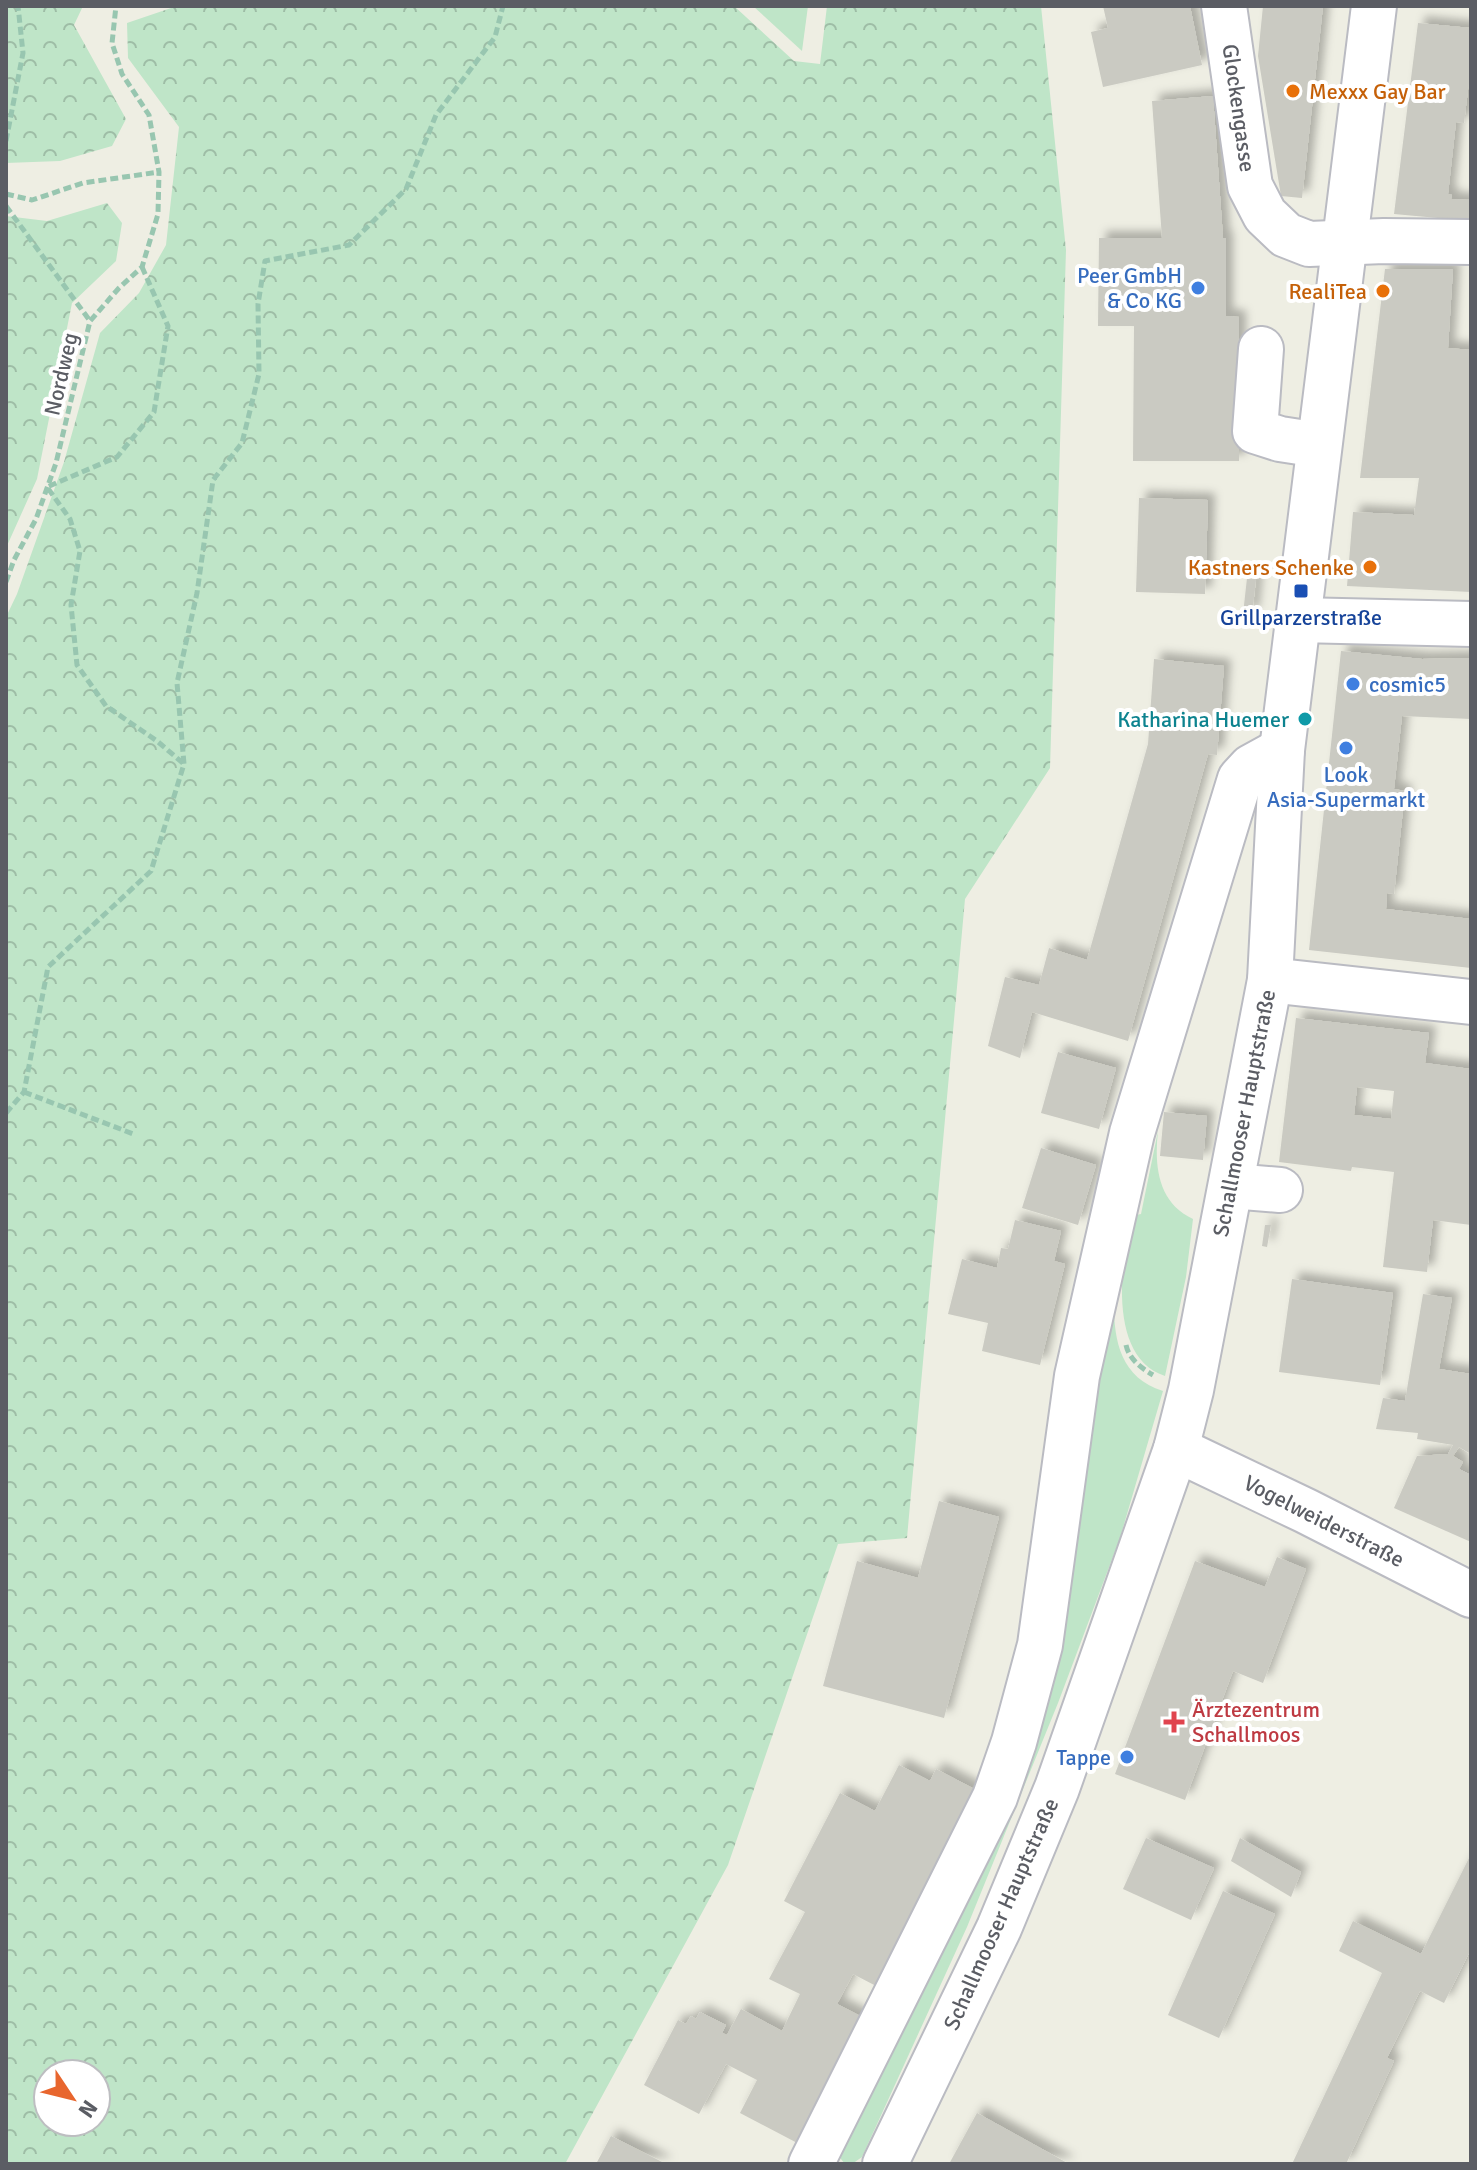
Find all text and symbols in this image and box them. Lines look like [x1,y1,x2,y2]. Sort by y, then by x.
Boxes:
street label: Glockengasse [1217,42,1261,174]
place label: Mexxx Gay Bar [1309,78,1446,105]
marker: Mexxx Gay Bar [1284,82,1302,100]
place label: Peer GmbH & Co KG [1077,262,1182,314]
place label: RealiTea [1288,278,1367,305]
marker: Peer GmbH & Co KG [1189,279,1207,297]
marker: RealiTea [1374,282,1392,300]
street label: Nordweg [38,330,84,418]
place label: Kastners Schenke [1188,554,1354,581]
marker: Kastners Schenke [1361,558,1379,576]
marker: Grillparzerstraße [1292,582,1310,600]
place label: Grillparzerstraße [1220,604,1382,631]
place label: cosmic5 [1369,671,1446,698]
marker: cosmic5 [1344,675,1362,693]
place label: Katharina Huemer [1117,706,1289,733]
marker: Katharina Huemer [1296,710,1314,728]
marker: Look Asia-Supermarkt [1337,739,1355,757]
place label: Look Asia-Supermarkt [1267,761,1426,813]
street label: Schallmooser Hauptstraße [1207,987,1281,1239]
street label: Vogelweiderstraße [1239,1469,1409,1573]
place label: Ärztezentrum Schallmoos [1192,1696,1320,1748]
marker: Ärztezentrum Schallmoos [1163,1711,1185,1733]
place label: Tappe [1056,1744,1111,1771]
marker: Tappe [1118,1748,1136,1766]
street label: Schallmooser Hauptstraße [938,1794,1064,2034]
north arrow [32,2058,112,2138]
text: N [73,2095,103,2123]

